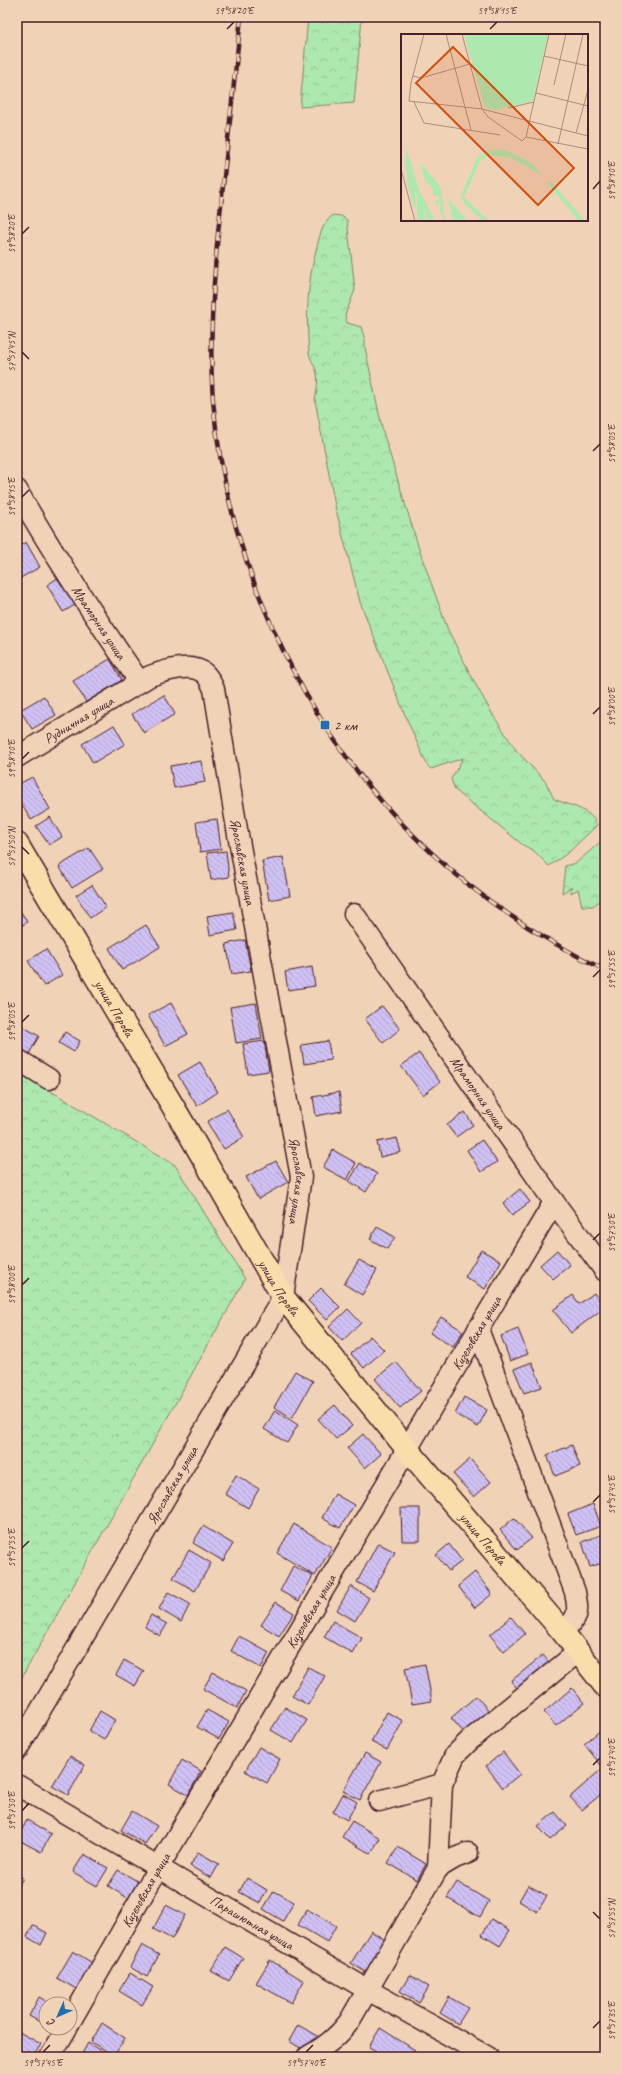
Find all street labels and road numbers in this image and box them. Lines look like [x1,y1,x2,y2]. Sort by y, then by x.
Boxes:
street label: Мраморная улица [68,582,130,664]
street label: Рудничная улица [41,692,117,748]
street label: Ярославская улица [226,817,259,907]
street label: улица Перова [90,976,138,1041]
street label: Мраморная улица [446,1053,510,1134]
street label: Ярославская улица [285,1136,309,1226]
street label: улица Перова [254,1256,304,1320]
street label: Кизеловская улица [448,1292,506,1373]
street label: Ярославская улица [143,1442,202,1527]
street label: улица Перова [455,1508,511,1569]
street label: Кизеловская улица [283,1570,340,1652]
street label: Кизеловская улица [118,1849,175,1930]
street label: Парашютная улица [207,1892,298,1954]

